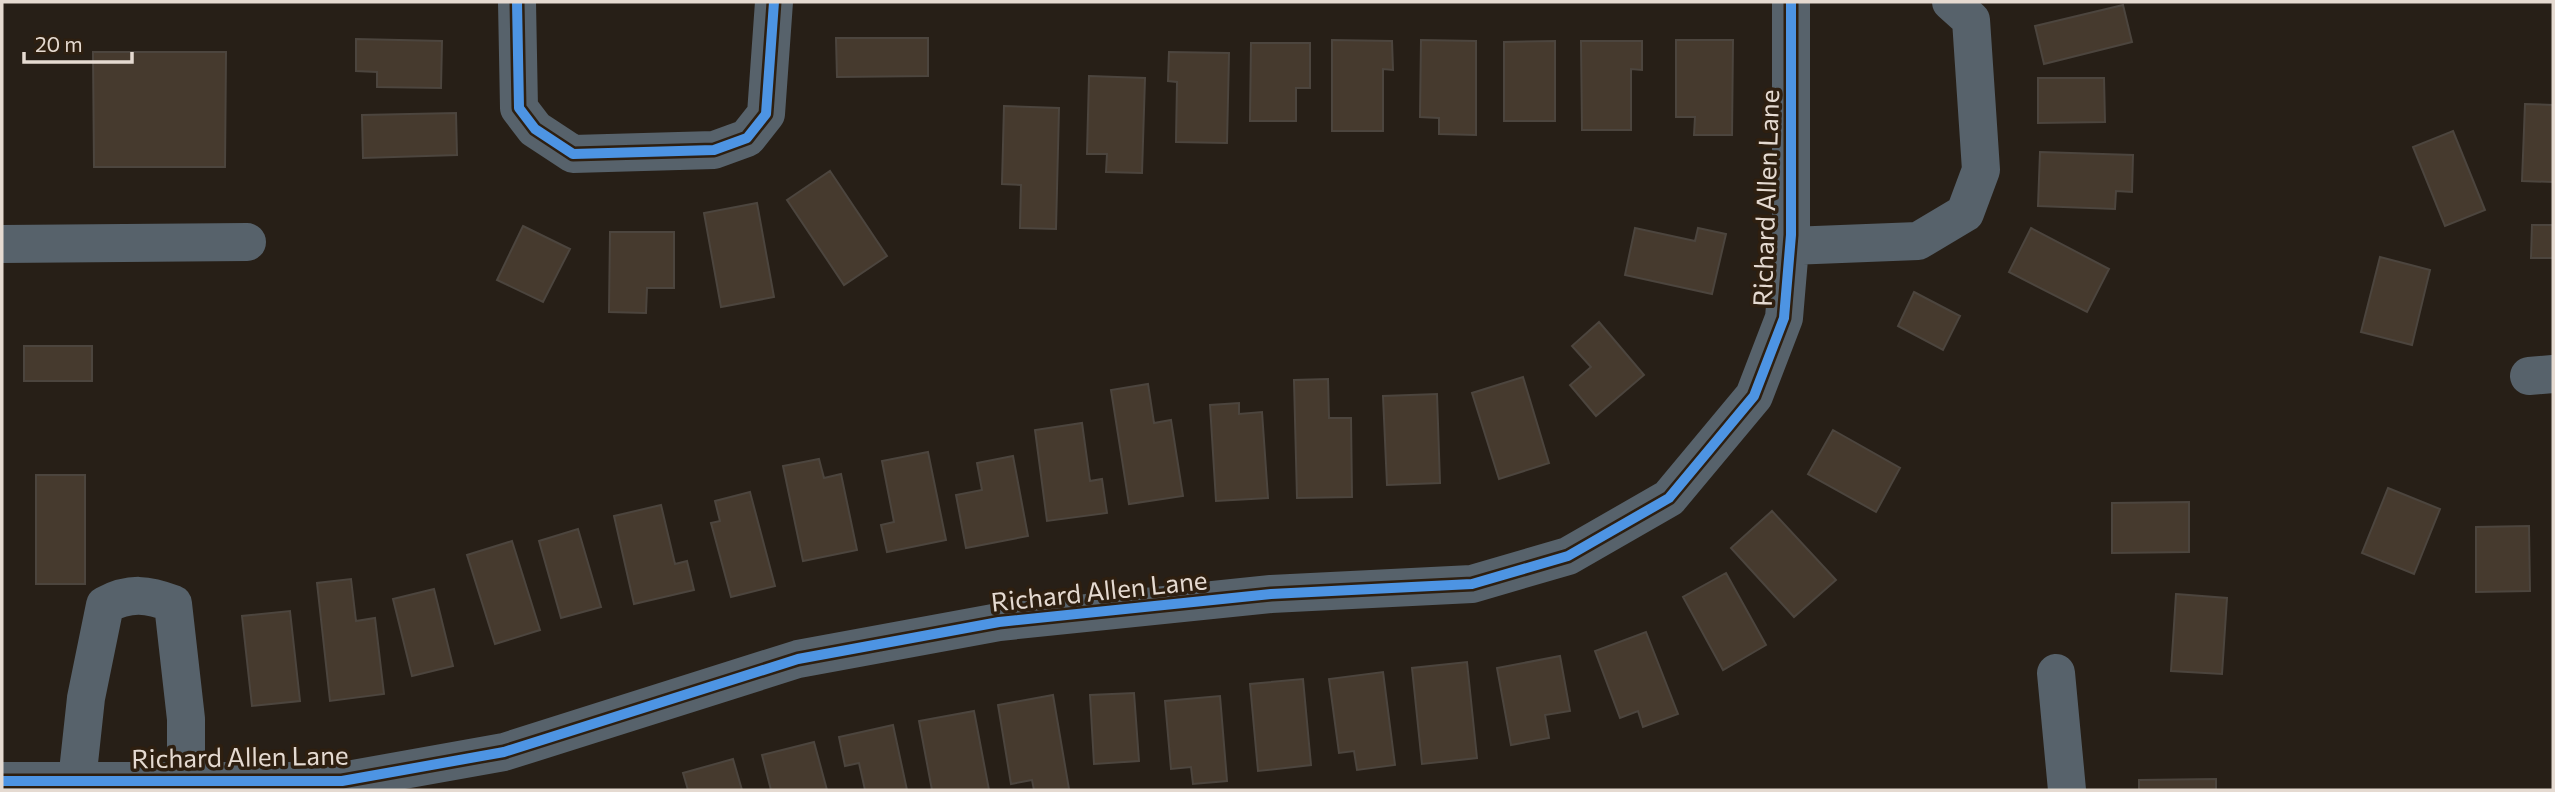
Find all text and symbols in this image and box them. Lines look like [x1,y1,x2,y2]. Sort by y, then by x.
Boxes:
scale bar [24,21,133,65]
text: 20 m [35,31,83,56]
street label: Richard Allen Lane [1746,89,1784,307]
street label: Richard Allen Lane [989,563,1209,617]
street label: Richard Allen Lane [131,739,349,773]

